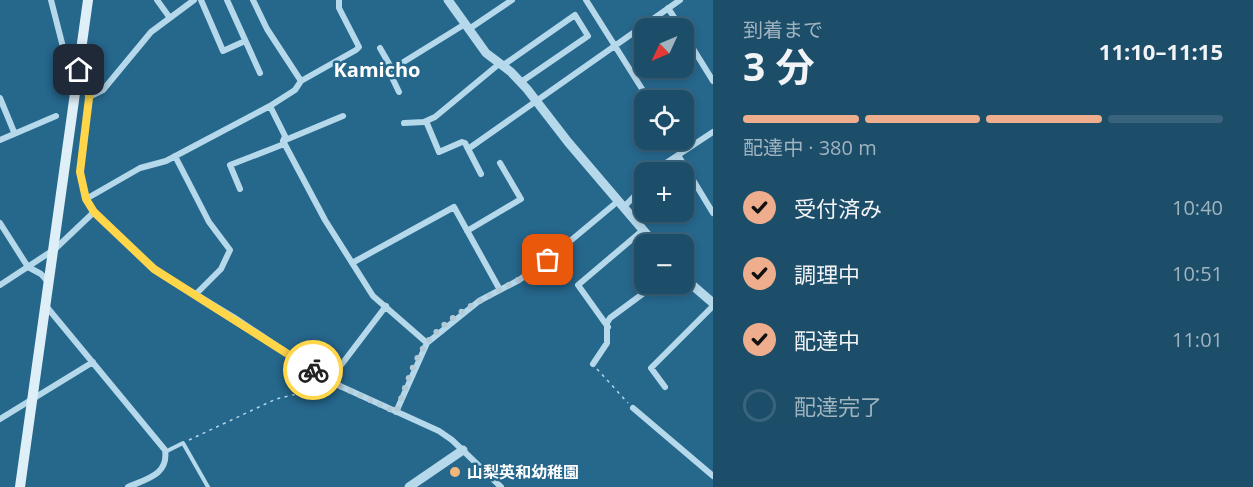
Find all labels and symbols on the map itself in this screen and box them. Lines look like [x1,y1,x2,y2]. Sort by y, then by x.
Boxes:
north arrow [634,18,694,78]
pin [53,44,104,95]
district label: Kamicho [334,56,420,83]
pin [522,234,573,285]
courier [283,340,343,400]
place label: 山梨英和幼稚園 [467,461,579,483]
marker: 山梨英和幼稚園 [448,465,462,479]

